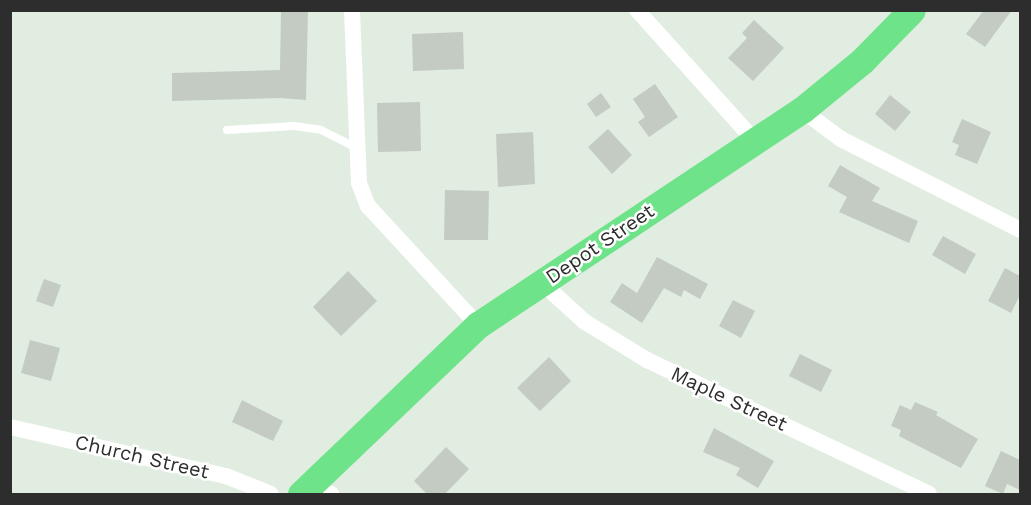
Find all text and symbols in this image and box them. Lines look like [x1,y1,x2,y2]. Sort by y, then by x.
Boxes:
street label: Depot Street [541,199,659,289]
street label: Maple Street [667,362,791,436]
street label: Church Street [73,430,211,484]

